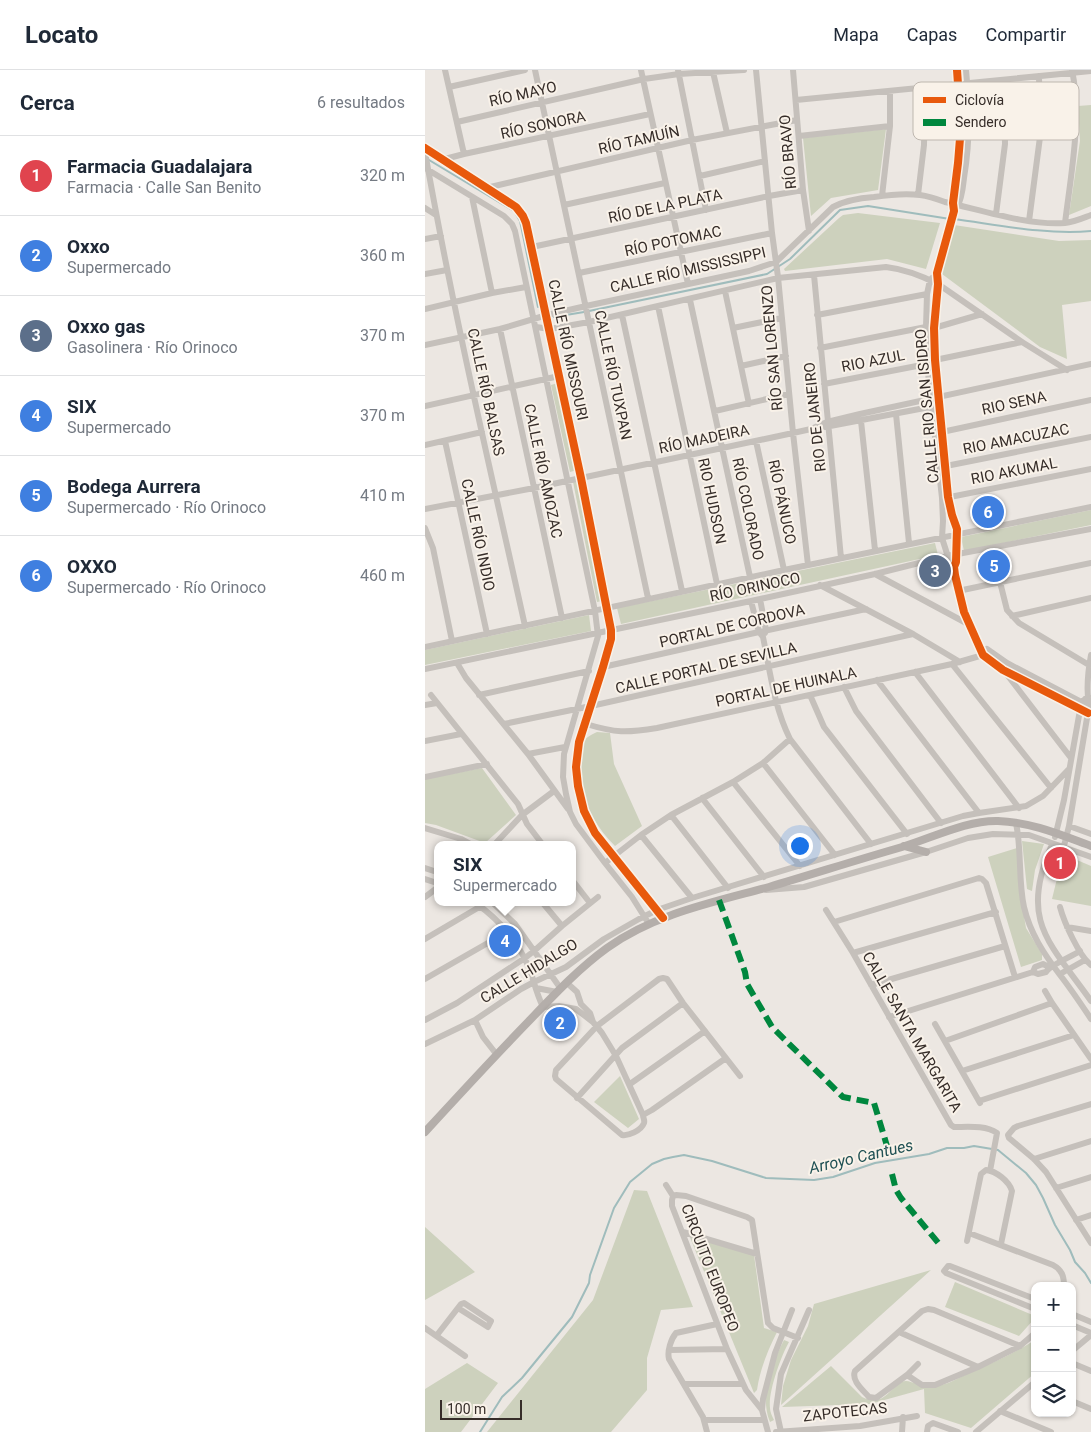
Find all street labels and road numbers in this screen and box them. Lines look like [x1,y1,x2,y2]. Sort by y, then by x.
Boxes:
street label: RÍO MAYO [487,77,559,111]
street label: RÍO SONORA [499,107,587,143]
street label: RÍO BRAVO [776,114,800,190]
street label: RÍO TAMUÍN [597,122,681,158]
street label: RÍO DE LA PLATA [606,185,724,227]
street label: RÍO POTOMAC [623,222,723,260]
street label: CALLE RÍO MISSISSIPPI [608,243,768,297]
street label: CALLE RÍO MISSOURI [544,278,592,422]
street label: RÍO SAN LORENZO [758,284,786,412]
street label: CALLE RÍO TUXPAN [590,309,636,441]
street label: CALLE RÍO BALSAS [464,326,508,458]
street label: CALLE RIO SAN ISIDRO [911,328,943,484]
street label: RIO AZUL [840,346,906,376]
street label: RIO DE JANEIRO [800,361,830,473]
street label: RIO SENA [980,387,1048,419]
street label: CALLE RÍO AMOZAC [520,402,566,540]
street label: RIO AMACUZAC [961,420,1071,458]
street label: RÍO MADEIRA [657,421,751,457]
street label: RIO AKUMAL [969,454,1059,488]
street label: RIO HUDSON [694,456,730,546]
street label: RÍO COLORADO [728,456,768,562]
street label: RÍO PÁNUCO [764,458,800,546]
street label: CALLE RÍO INDIO [457,477,499,593]
street label: RÍO ORINOCO [708,569,802,605]
street label: PORTAL DE CORDOVA [658,600,807,651]
street label: CALLE PORTAL DE SEVILLA [614,638,799,698]
street label: PORTAL DE HUINALA [714,663,858,711]
street label: CALLE HIDALGO [477,935,581,1007]
street label: CALLE SANTA MARGARITA [859,948,966,1116]
street label: CIRCUITO EUROPEO [677,1202,743,1334]
street label: ZAPOTECAS [802,1399,888,1425]

